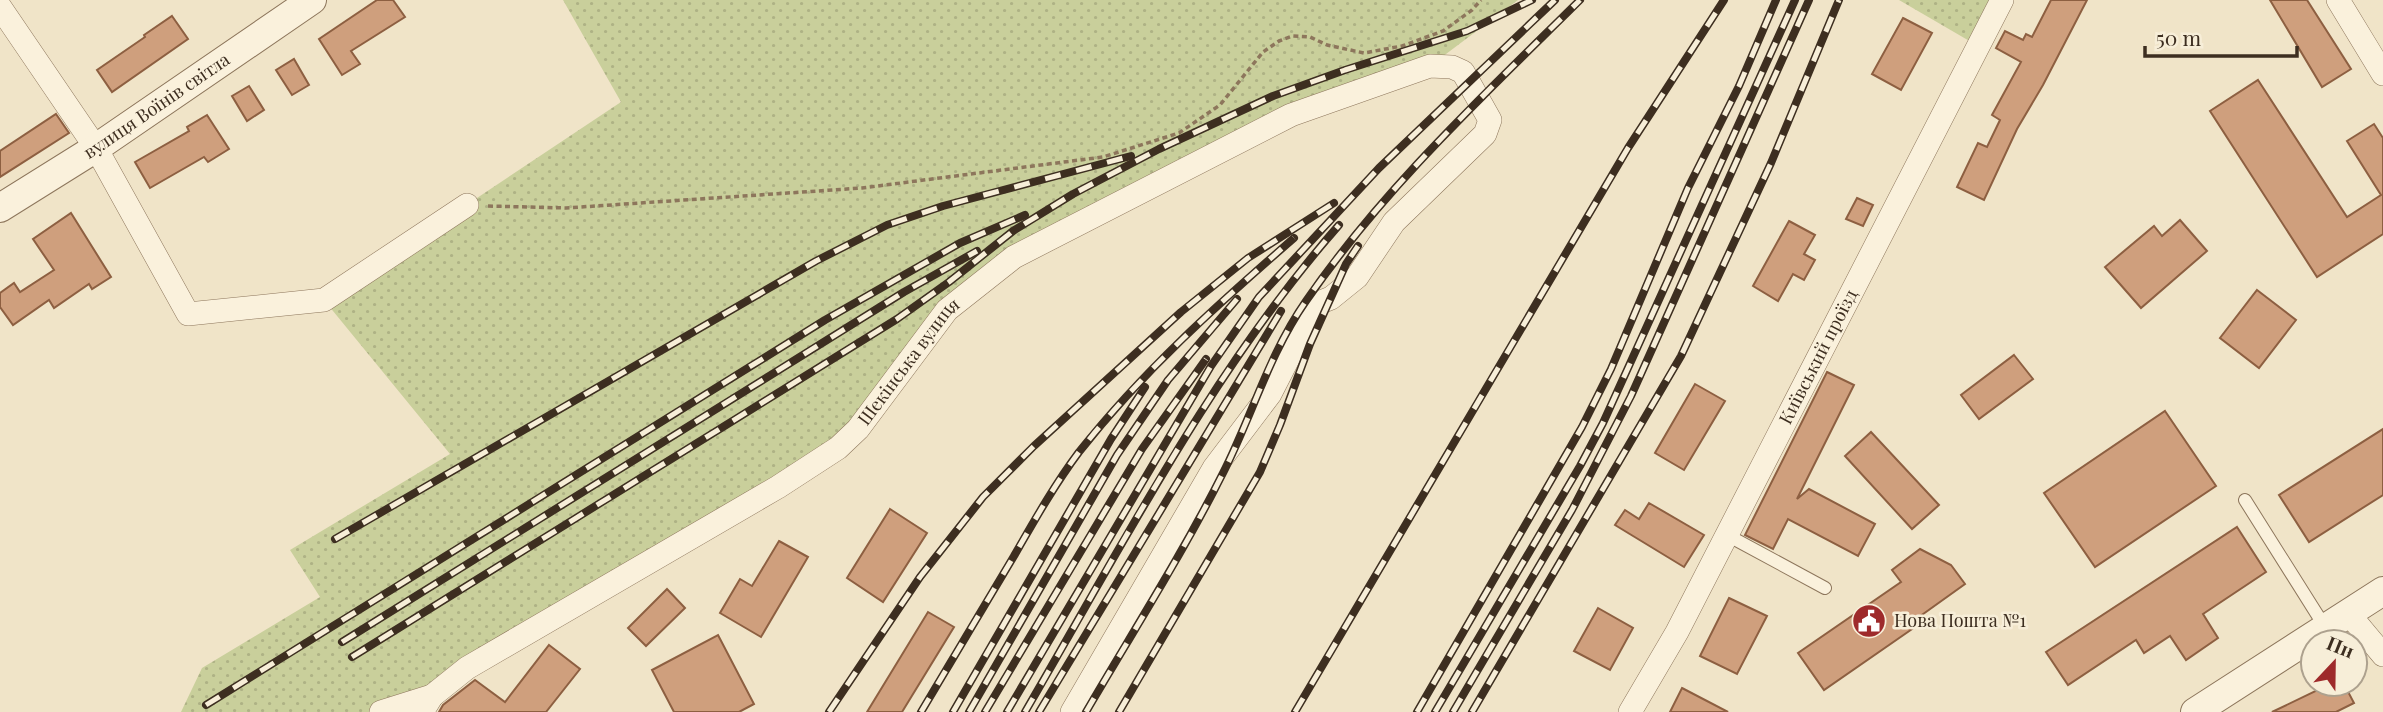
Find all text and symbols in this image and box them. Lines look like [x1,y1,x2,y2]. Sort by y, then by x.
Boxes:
scale bar [2145,14,2297,58]
text: 50 m [2156,23,2202,51]
street label: вулиця Воїнів світла [79,47,234,164]
street label: Київський проїзд [1773,285,1862,428]
street label: Шекінська вулиця [852,292,964,430]
public building icon: Нова Пошта №1 [1850,602,1888,640]
place label: Нова Пошта №1 [1894,608,2027,632]
north arrow [2299,628,2369,698]
text: Пн [2323,629,2358,663]

